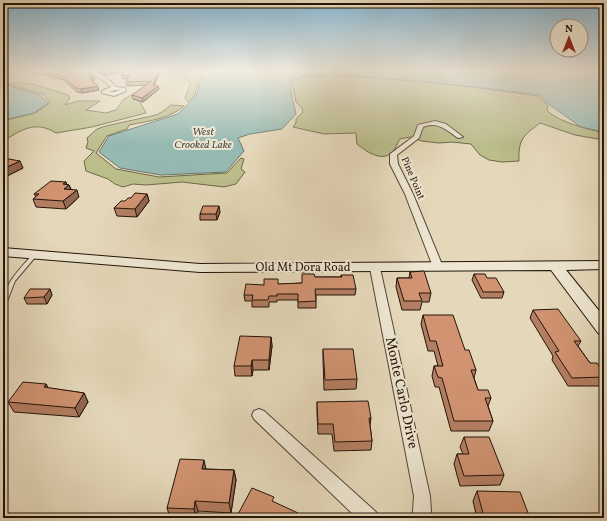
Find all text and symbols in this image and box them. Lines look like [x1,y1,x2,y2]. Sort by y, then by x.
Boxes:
north arrow [549,18,589,58]
text: N [565,22,573,37]
water label: West Crooked Lake [174,125,232,153]
street label: Pine Point [398,155,428,202]
street label: Old Mt Dora Road [256,260,351,276]
street label: Monte Carlo Drive [380,336,422,451]

